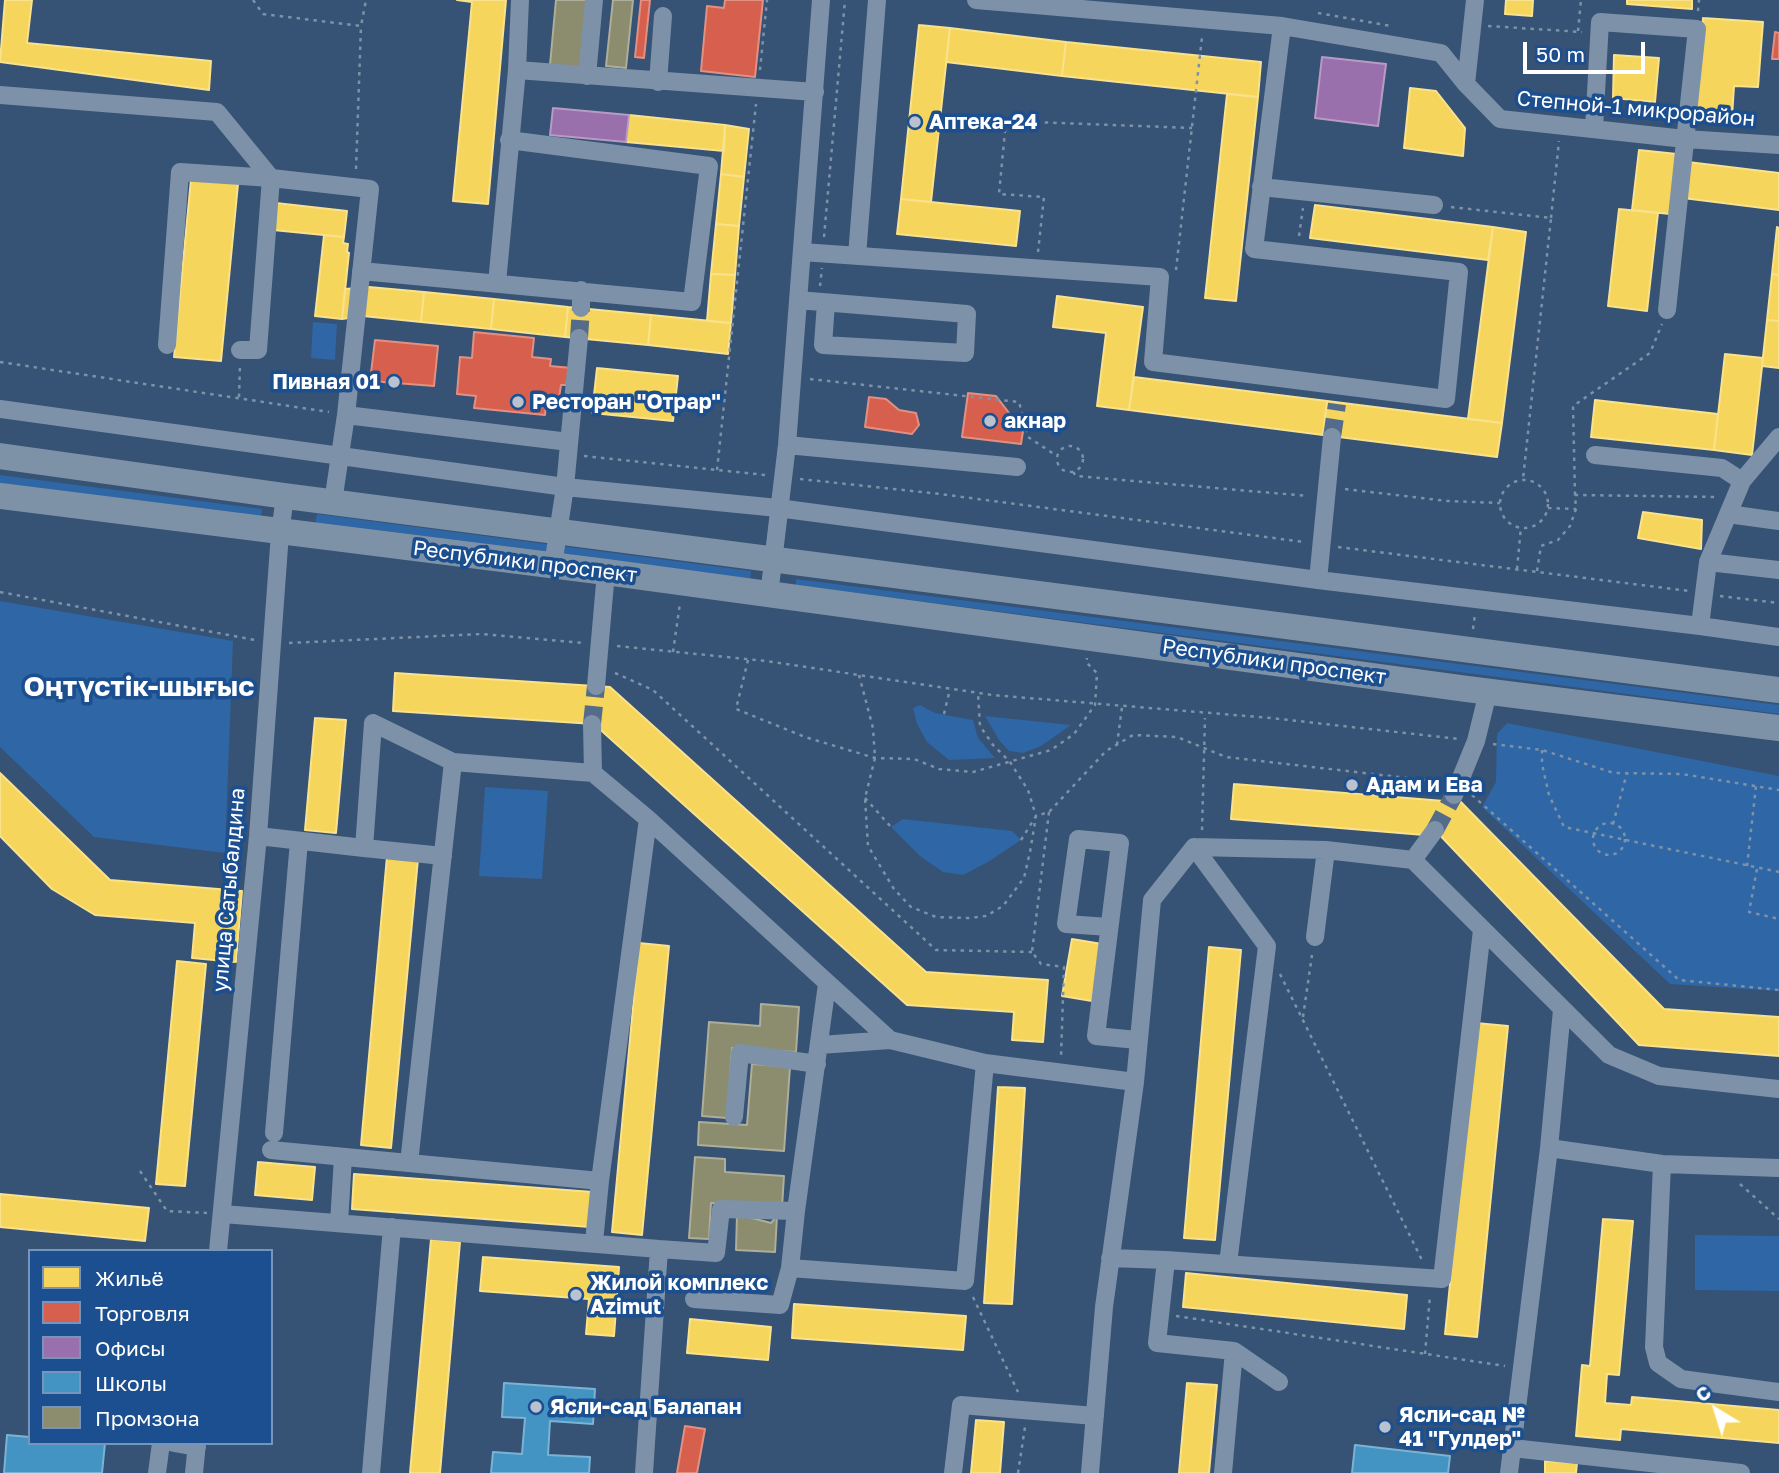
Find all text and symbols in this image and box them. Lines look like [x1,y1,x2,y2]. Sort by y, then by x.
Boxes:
scale bar [1527,28,1650,72]
text: 50 m [1536,41,1585,67]
street label: Степной-1 микрорайон [1516,86,1756,132]
place label: Аптека-24 [929,109,1038,135]
marker: Аптека-24 [907,114,923,130]
place label: Пивная 01 [272,369,380,395]
marker: Пивная 01 [386,374,402,390]
place label: Ресторан "Отрар" [532,389,721,415]
marker: Ресторан "Отрар" [510,394,526,410]
place label: акнар [1004,408,1066,434]
marker: акнар [982,413,998,429]
street label: Республики проспект [411,536,639,588]
street label: Республики проспект [1160,634,1388,690]
district label: Оңтүстік-шығыс [24,670,254,704]
place label: Адам и Ева [1366,772,1483,798]
marker: Адам и Ева [1344,777,1360,793]
street label: улица Сатыбалдина [208,787,250,993]
legend [28,1249,273,1445]
text: Жильё [95,1265,164,1291]
place label: Жилой комплекс Azimut [590,1270,768,1320]
marker: Жилой комплекс Azimut [568,1287,584,1303]
text: Торговля [95,1300,190,1326]
text: Офисы [95,1335,166,1361]
text: Школы [95,1370,167,1396]
north arrow [1681,1375,1751,1445]
text: С [1690,1380,1715,1406]
place label: Ясли-сад Балапан [550,1394,741,1420]
marker: Ясли-сад Балапан [528,1399,544,1415]
place label: Ясли-сад № 41 "Гулдер" [1399,1402,1525,1452]
text: Промзона [95,1405,200,1431]
marker: Ясли-сад № 41 "Гулдер" [1377,1419,1393,1435]

